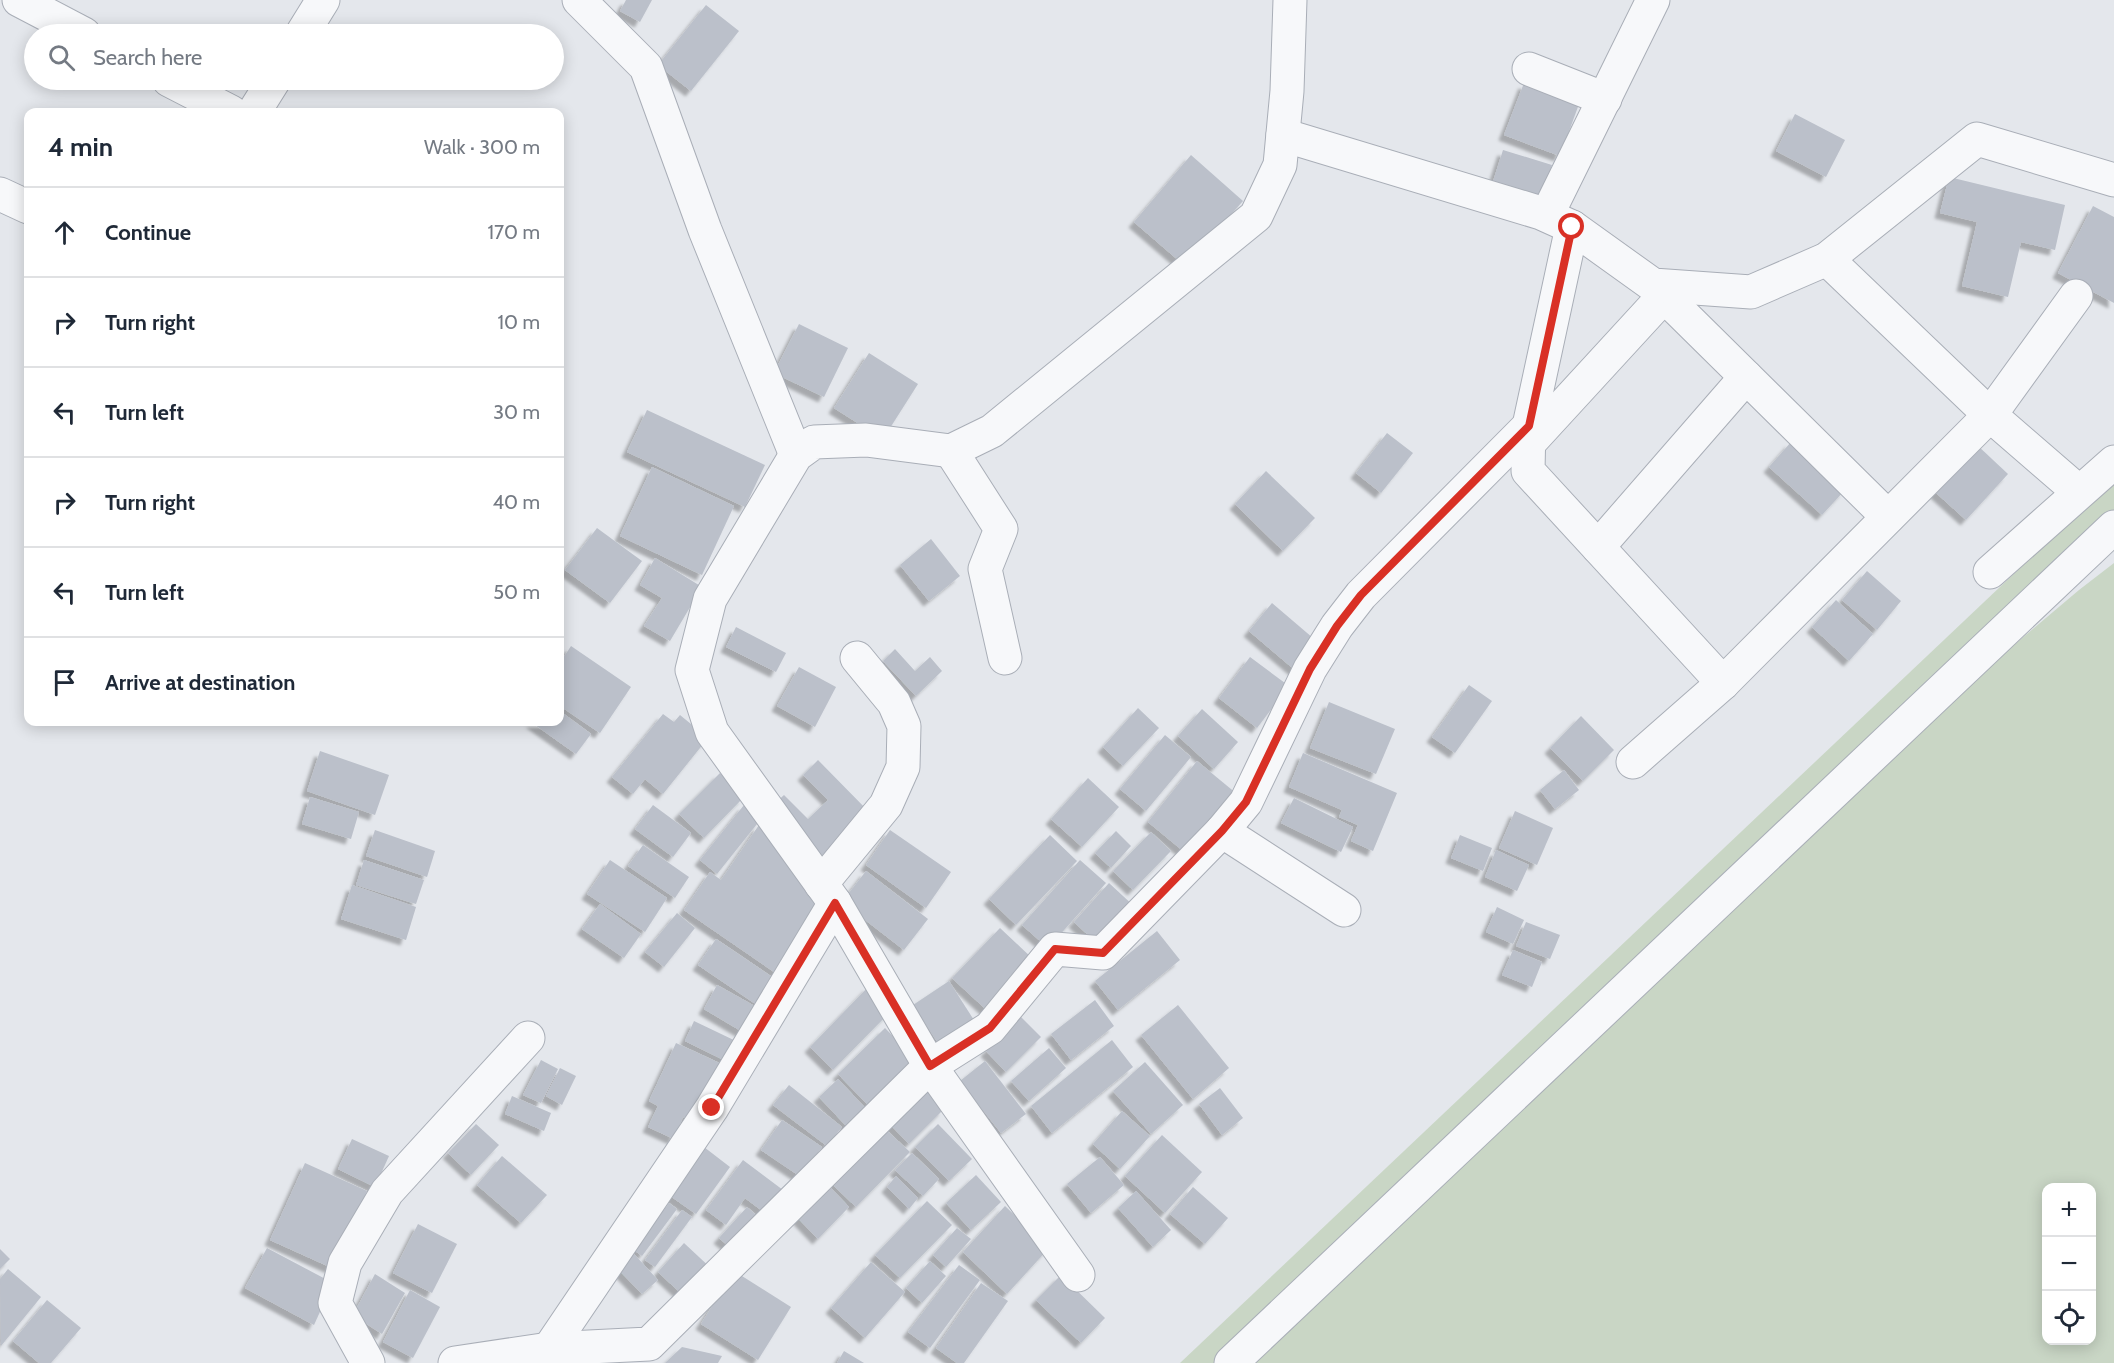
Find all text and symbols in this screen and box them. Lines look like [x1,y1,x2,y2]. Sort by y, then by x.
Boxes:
search box [24,24,564,90]
icon: search [45,41,78,74]
text: Search here [93,44,202,71]
text: 4 min [48,131,113,163]
text: Walk · 300 m [424,135,540,159]
route start [1558,213,1584,239]
icon: ahead [48,216,81,249]
text: Continue [105,219,191,246]
text: 170 m [488,220,540,244]
icon: right [48,306,81,339]
text: Turn right [105,309,195,336]
text: 10 m [497,310,540,334]
icon: left [48,396,81,429]
text: Turn left [105,399,184,426]
text: 30 m [493,400,540,424]
icon: right [48,486,81,519]
text: Turn right [105,489,195,516]
text: 40 m [492,490,540,514]
icon: left [48,576,81,609]
text: Turn left [105,579,184,606]
text: 50 m [493,580,540,604]
icon: arrive [48,666,81,699]
text: Arrive at destination [105,669,295,696]
route end [698,1094,724,1120]
map controls [2042,1183,2096,1345]
button: + [2042,1183,2096,1237]
button: − [2042,1237,2096,1291]
button: locate [2042,1291,2096,1345]

